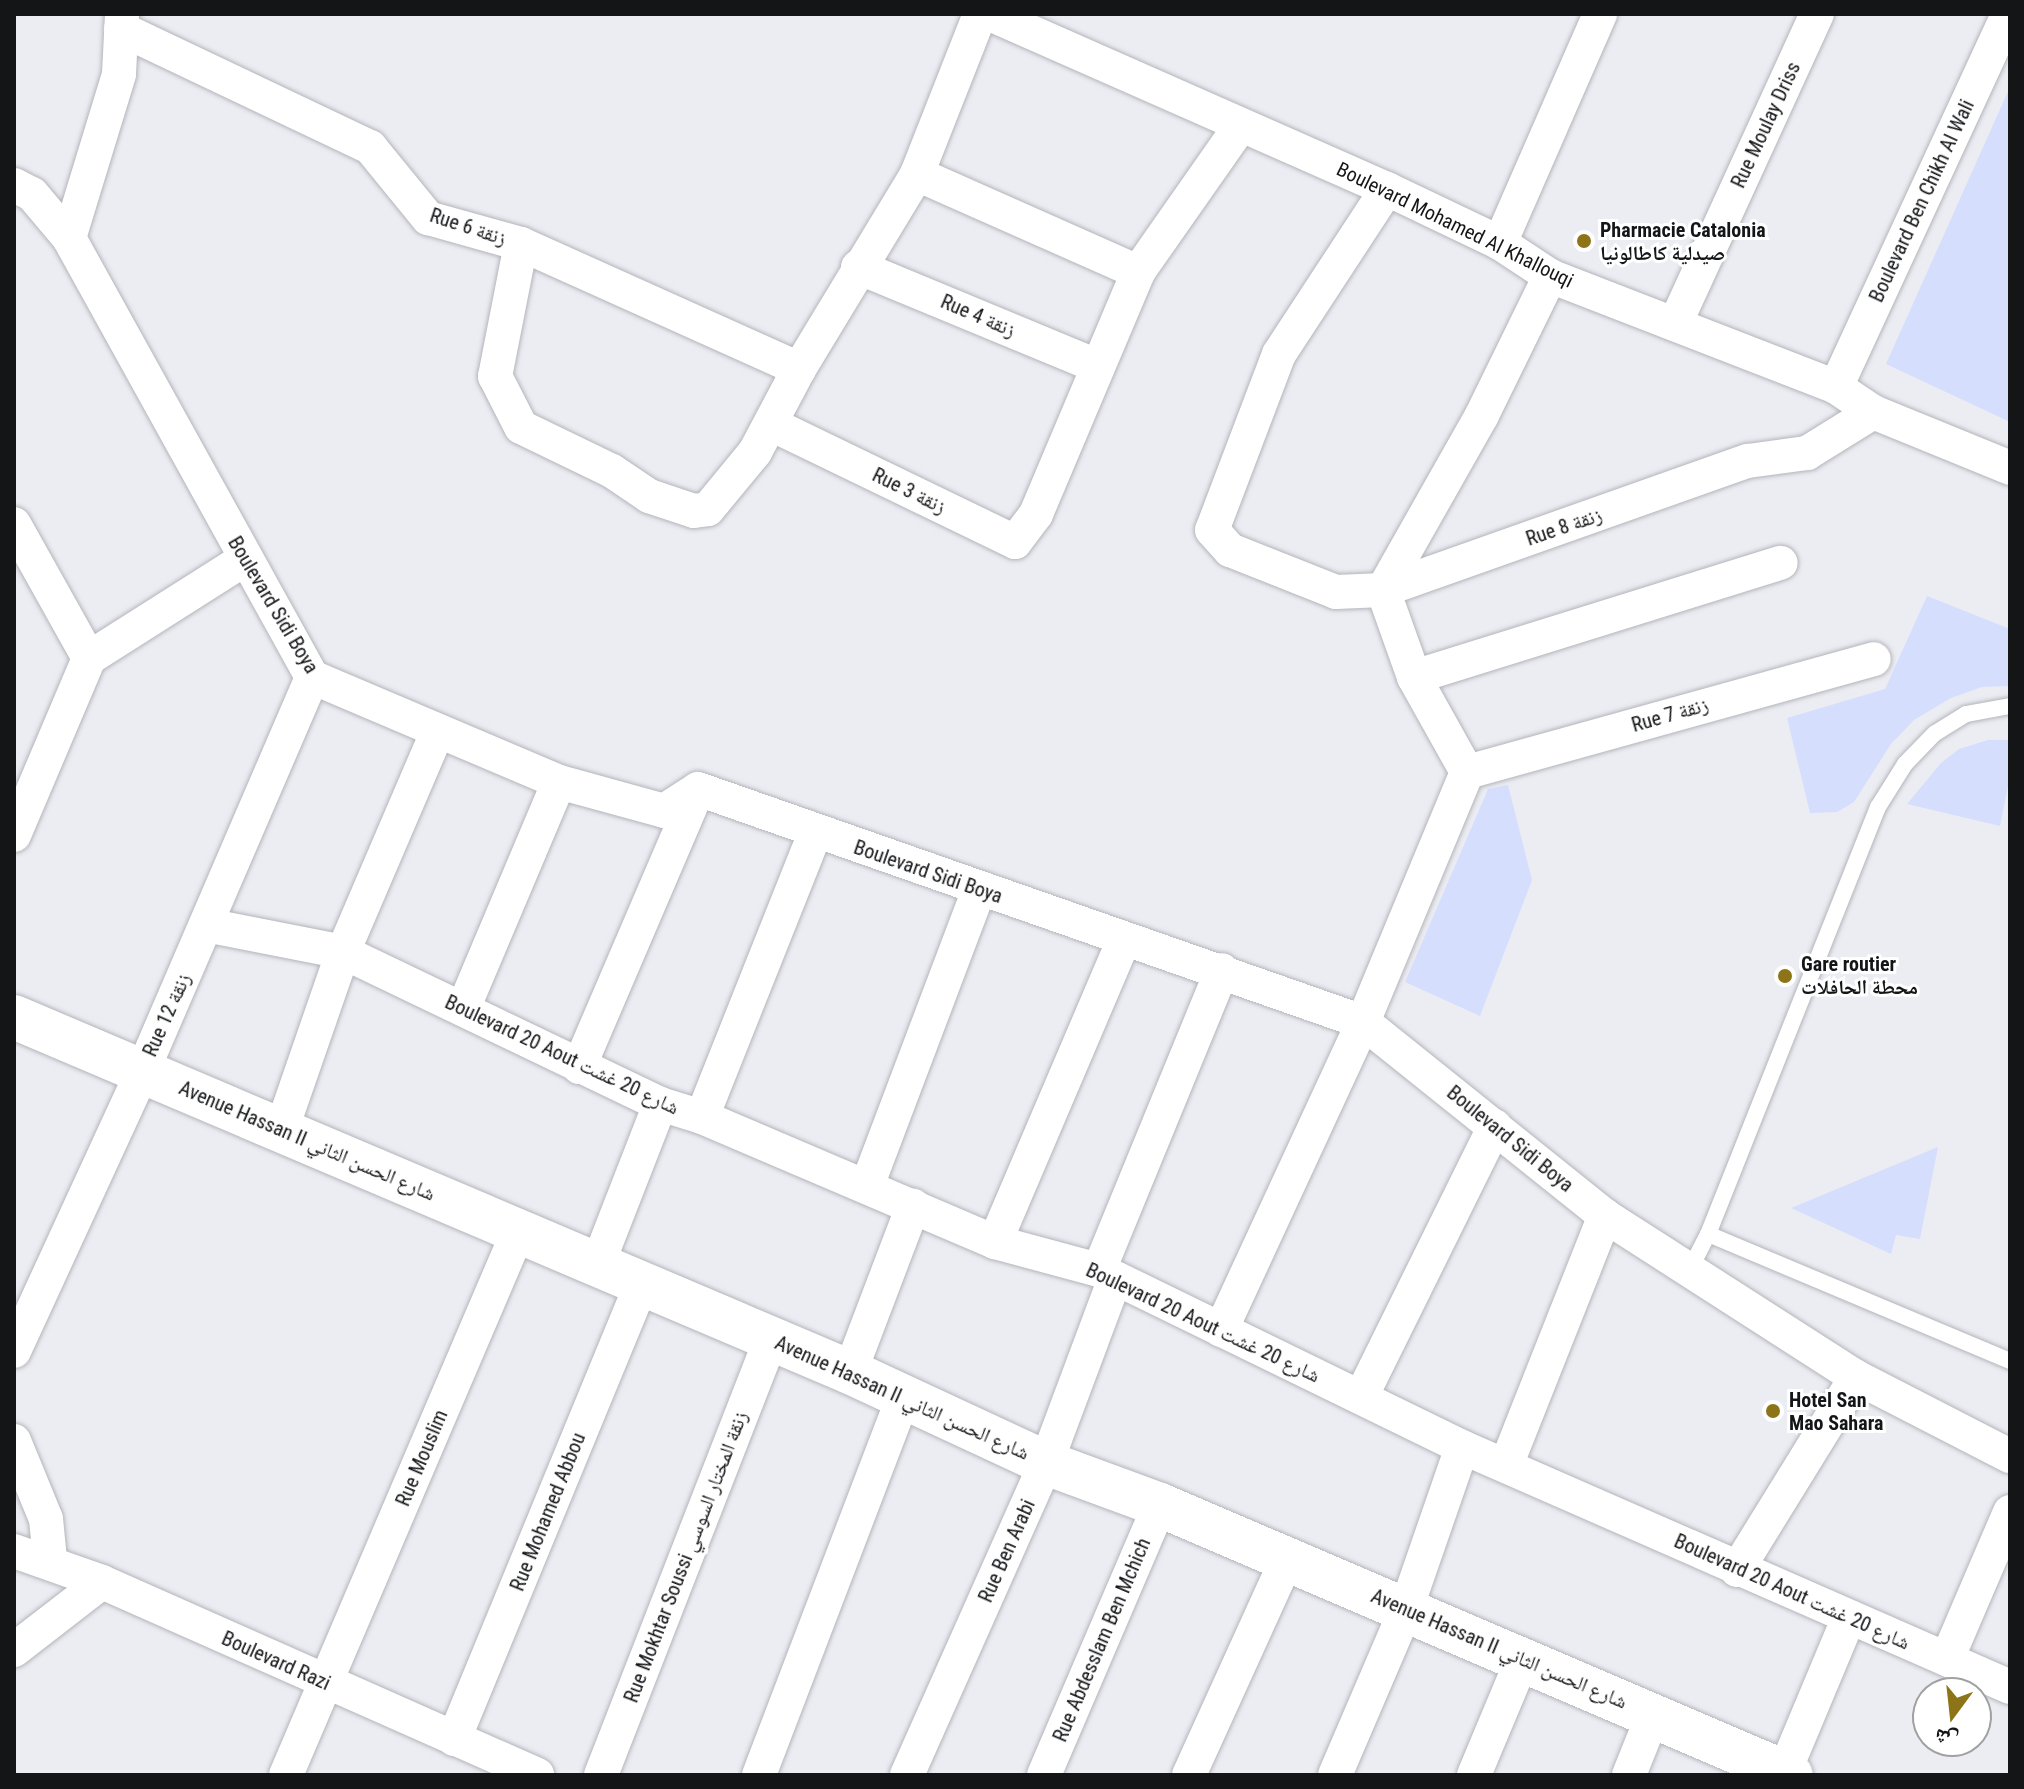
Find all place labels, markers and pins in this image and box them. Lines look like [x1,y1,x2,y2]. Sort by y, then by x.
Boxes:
place label: Pharmacie Catalonia صيدلية كاطالونيا [1600,218,1766,265]
marker: Pharmacie Catalonia صيدلية كاطالونيا [1575,232,1593,250]
place label: Gare routier محطة الحافلات [1801,952,1918,999]
marker: Gare routier محطة الحافلات [1776,967,1794,985]
place label: Hotel San Mao Sahara [1789,1388,1883,1435]
marker: Hotel San Mao Sahara [1764,1402,1782,1420]

